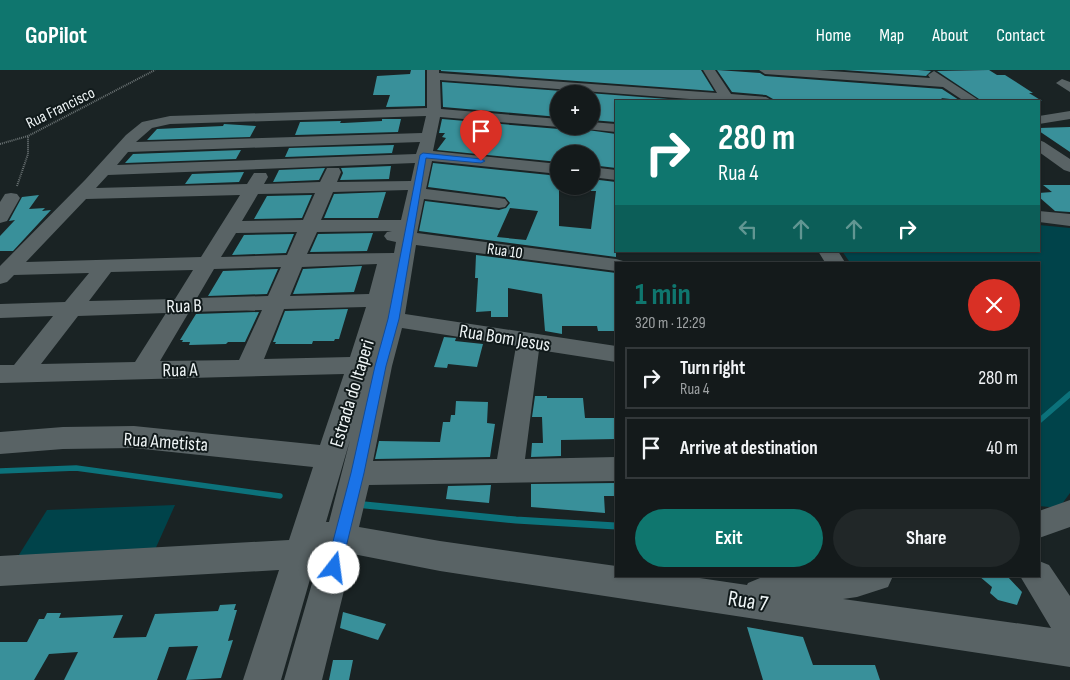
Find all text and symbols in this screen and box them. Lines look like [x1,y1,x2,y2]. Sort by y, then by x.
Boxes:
text: GoPilot [25,21,87,50]
text: Home [816,25,851,46]
text: Map [879,25,904,46]
text: About [932,25,968,46]
text: Contact [996,25,1045,46]
street label: Rua Francisco [23,84,98,133]
map controls [550,85,600,195]
button: + [550,85,600,135]
pin [460,110,502,161]
icon: arrive [467,117,495,145]
text: 280 m [718,117,795,160]
icon: right [635,120,700,185]
button: − [550,145,600,195]
text: Rua 4 [718,160,759,187]
icon: left [734,215,762,243]
icon: ahead [787,215,815,243]
icon: ahead [840,215,868,243]
icon: right [893,215,921,243]
street label: Rua 10 [486,240,524,263]
text: 1 min [635,277,691,313]
button: close [968,279,1020,331]
street label: Rua B [166,294,202,319]
text: 320 m · 12:29 [635,314,706,333]
street label: Rua Bom Jesus [458,320,552,357]
street label: Estrada do Itaperi [325,337,380,450]
text: Turn right [680,357,745,380]
street label: Rua A [162,359,199,382]
icon: right [637,364,665,392]
text: 280 m [978,367,1018,390]
text: Rua 4 [680,380,709,399]
street label: Rua Ametista [123,428,209,457]
icon: arrive [637,434,665,462]
text: Arrive at destination [680,437,818,460]
text: 40 m [986,437,1018,460]
button: Exit [635,509,823,567]
button: Share [833,509,1020,567]
position arrow [307,541,359,593]
street label: Rua 7 [726,585,770,618]

